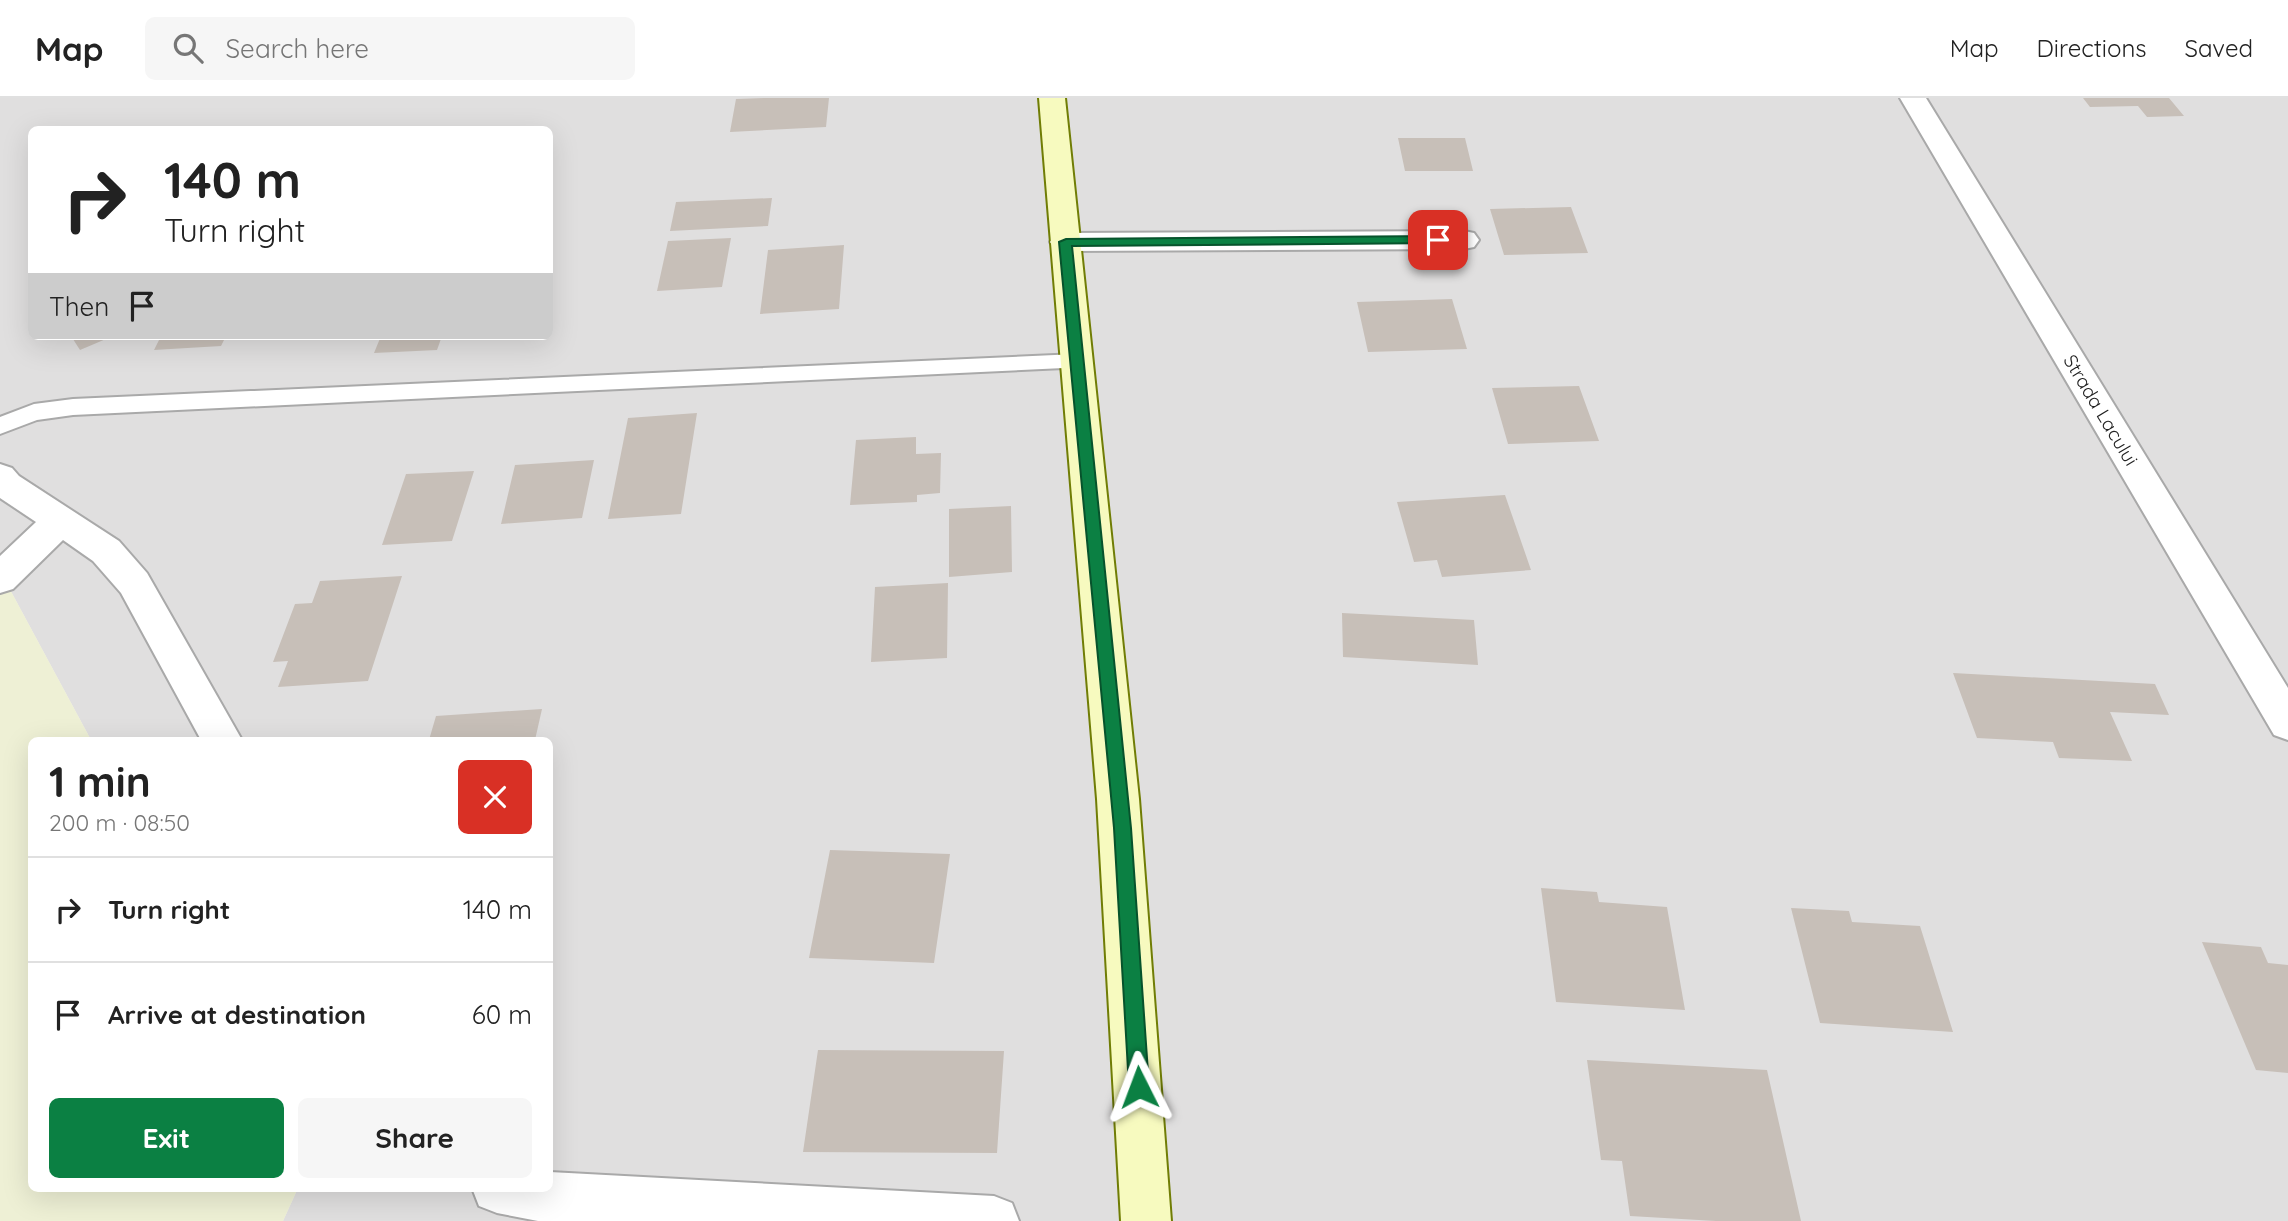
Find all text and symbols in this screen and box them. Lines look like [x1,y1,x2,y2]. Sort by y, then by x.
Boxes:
search box [145,17,635,80]
text: Map [35,28,103,69]
icon: search [169,29,207,67]
text: Search here [225,32,369,65]
text: Map [1950,33,1999,63]
text: Directions [2037,33,2147,63]
text: Saved [2185,33,2253,63]
text: 140 m [164,149,301,210]
icon: right [49,154,140,245]
text: Turn right [164,210,305,250]
pin [1408,210,1468,270]
icon: arrive [1419,221,1457,259]
icon: arrive [123,287,161,325]
text: Then [49,290,109,323]
street label: Strada Lacului [2058,350,2144,470]
text: 1 min [49,755,151,808]
button: close [458,760,532,834]
text: 200 m · 08:50 [49,808,190,837]
icon: right [49,891,87,929]
text: Turn right [108,893,230,926]
text: 140 m [463,893,532,926]
icon: arrive [49,996,87,1034]
text: Arrive at destination [108,998,366,1031]
text: 60 m [472,998,532,1031]
position arrow [1102,1050,1176,1124]
button: Exit [49,1098,284,1178]
button: Share [298,1098,532,1178]

